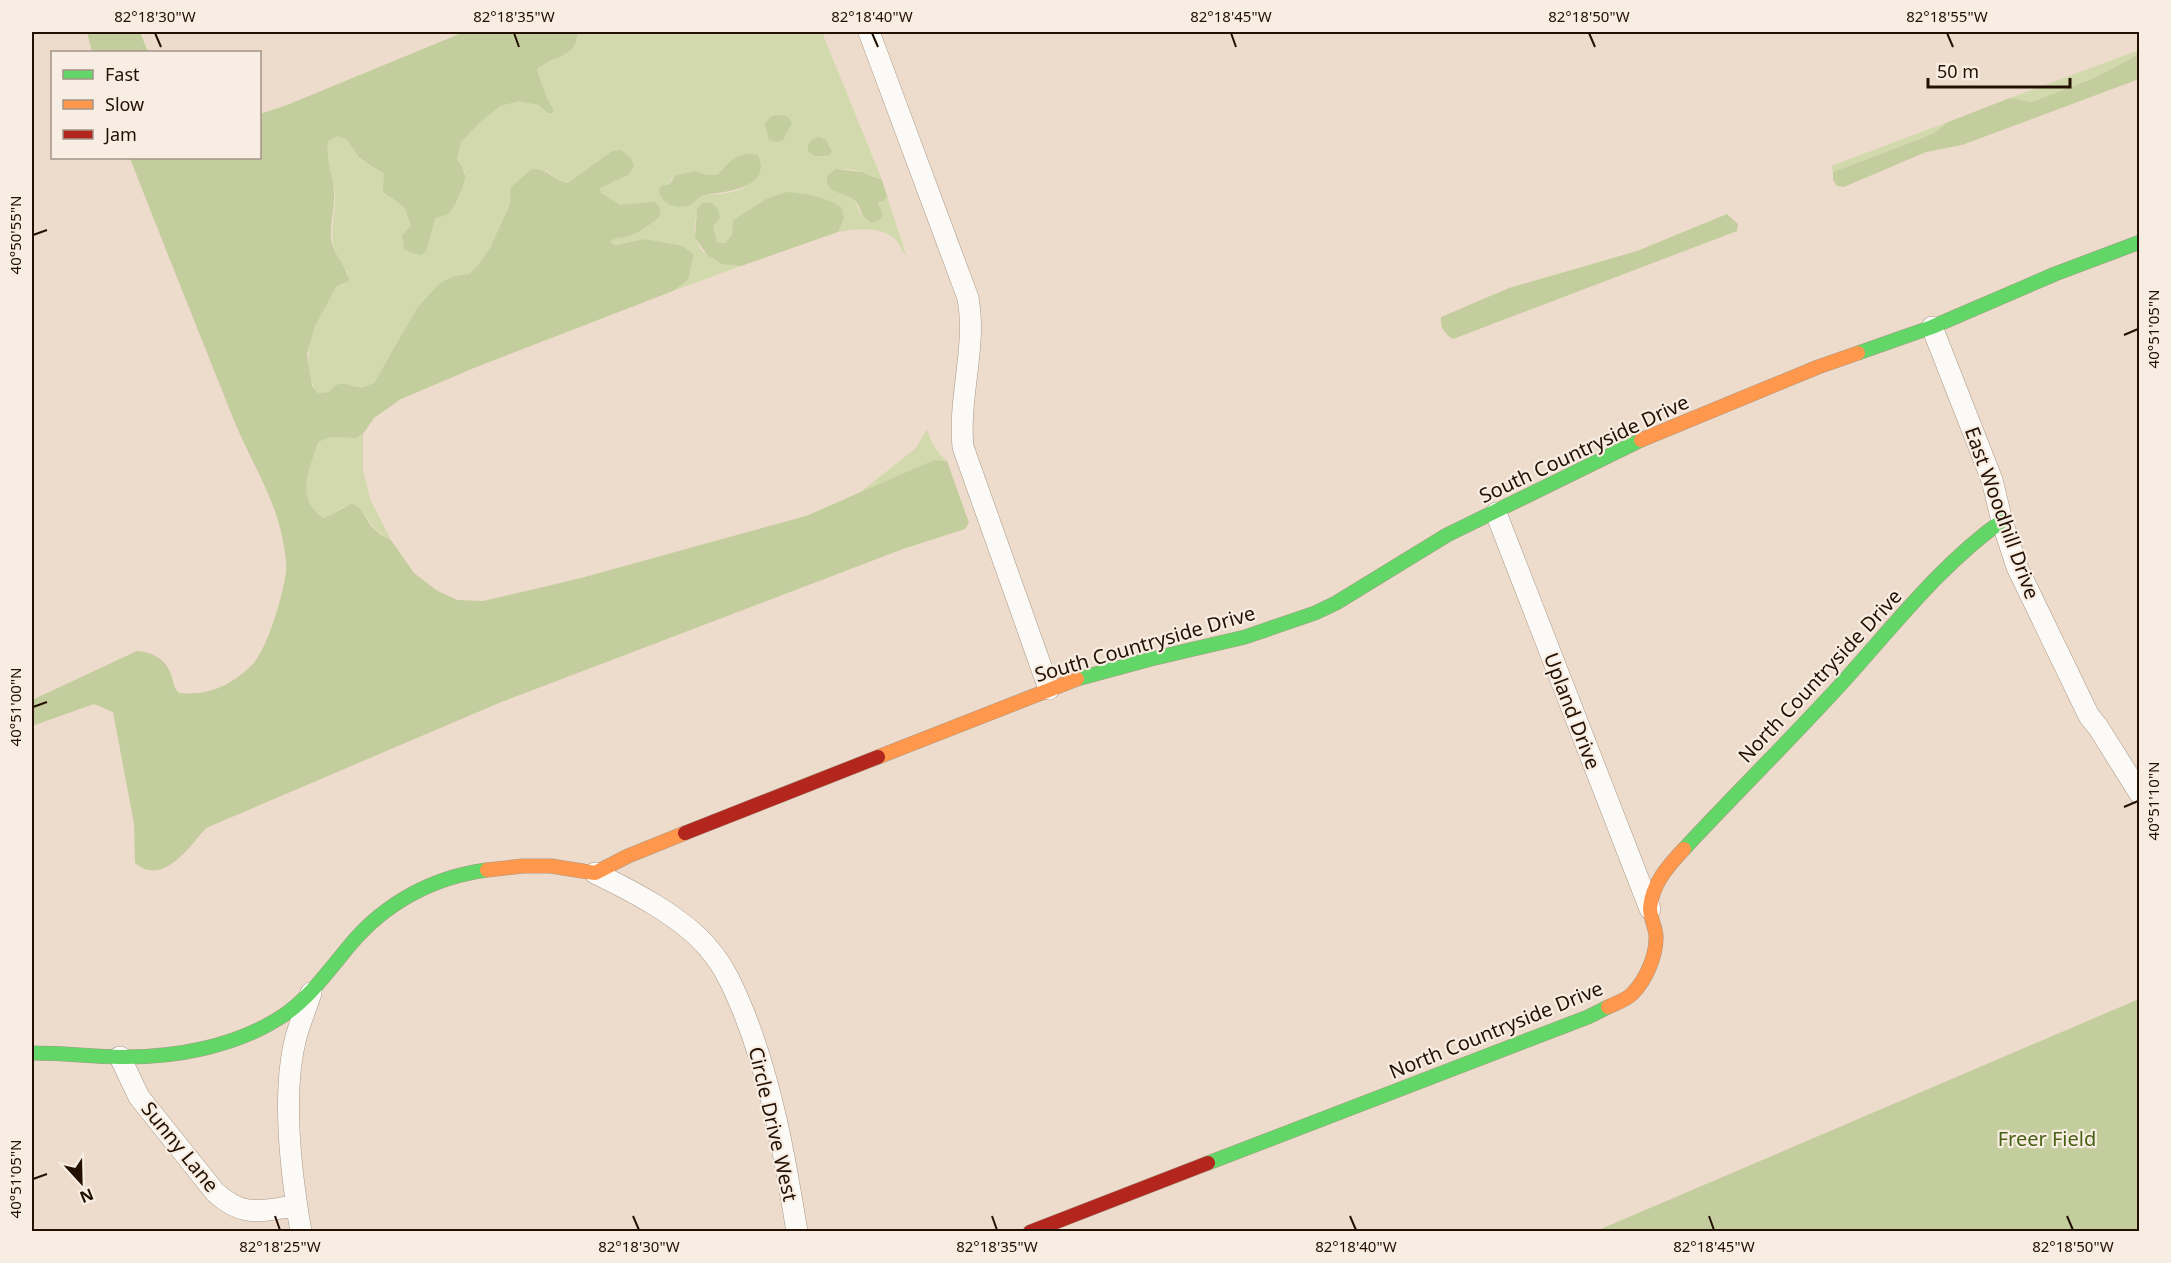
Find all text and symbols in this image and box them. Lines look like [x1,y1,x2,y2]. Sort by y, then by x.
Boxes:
text: 82°18'30"W [114,6,196,26]
text: 82°18'35"W [473,6,555,26]
text: 82°18'40"W [831,6,913,26]
text: 82°18'45"W [1190,6,1272,26]
text: 82°18'50"W [1548,6,1630,26]
text: 82°18'55"W [1906,6,1988,26]
legend [51,51,261,159]
scale bar [1928,51,2070,89]
text: 50 m [1937,59,1979,83]
text: Fast [105,62,140,86]
text: Slow [105,92,144,116]
text: Jam [103,122,137,146]
text: 40°50'55"N [5,196,25,274]
text: 40°51'05"N [2143,290,2163,368]
street label: South Countryside Drive [1475,388,1693,509]
street label: East Woodhill Drive [1959,423,2046,603]
street label: North Countryside Drive [1732,583,1907,768]
street label: South Countryside Drive [1031,599,1258,688]
street label: Upland Drive [1538,649,1607,773]
text: 40°51'00"N [5,668,25,746]
text: 40°51'10"N [2143,762,2163,840]
street label: North Countryside Drive [1385,974,1607,1085]
street label: Circle Drive West [743,1044,804,1204]
street label: Sunny Lane [136,1096,225,1197]
park label: Freer Field [1998,1125,2096,1152]
text: 40°51'05"N [5,1140,25,1218]
north arrow [51,1152,111,1212]
text: N [76,1183,97,1209]
text: 82°18'25"W [239,1236,321,1256]
text: 82°18'30"W [598,1236,680,1256]
text: 82°18'35"W [956,1236,1038,1256]
text: 82°18'40"W [1315,1236,1397,1256]
text: 82°18'45"W [1673,1236,1755,1256]
text: 82°18'50"W [2032,1236,2114,1256]

